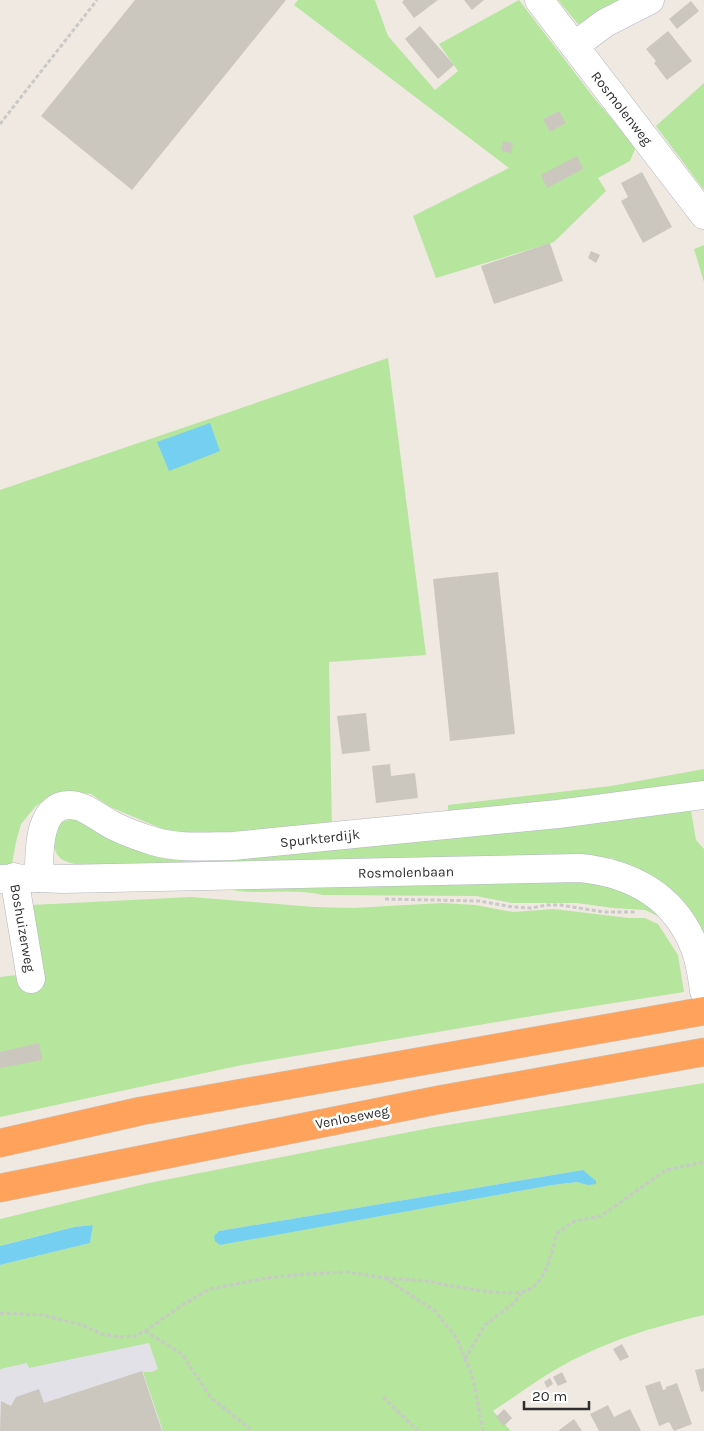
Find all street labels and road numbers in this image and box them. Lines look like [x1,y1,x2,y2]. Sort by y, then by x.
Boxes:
street label: Rosmolenweg [587,68,656,149]
street label: Spurkterdijk [279,826,361,851]
street label: Rosmolenbaan [358,863,454,882]
street label: Boshuizerweg [6,883,39,973]
street label: Venloseweg [314,1102,390,1133]

